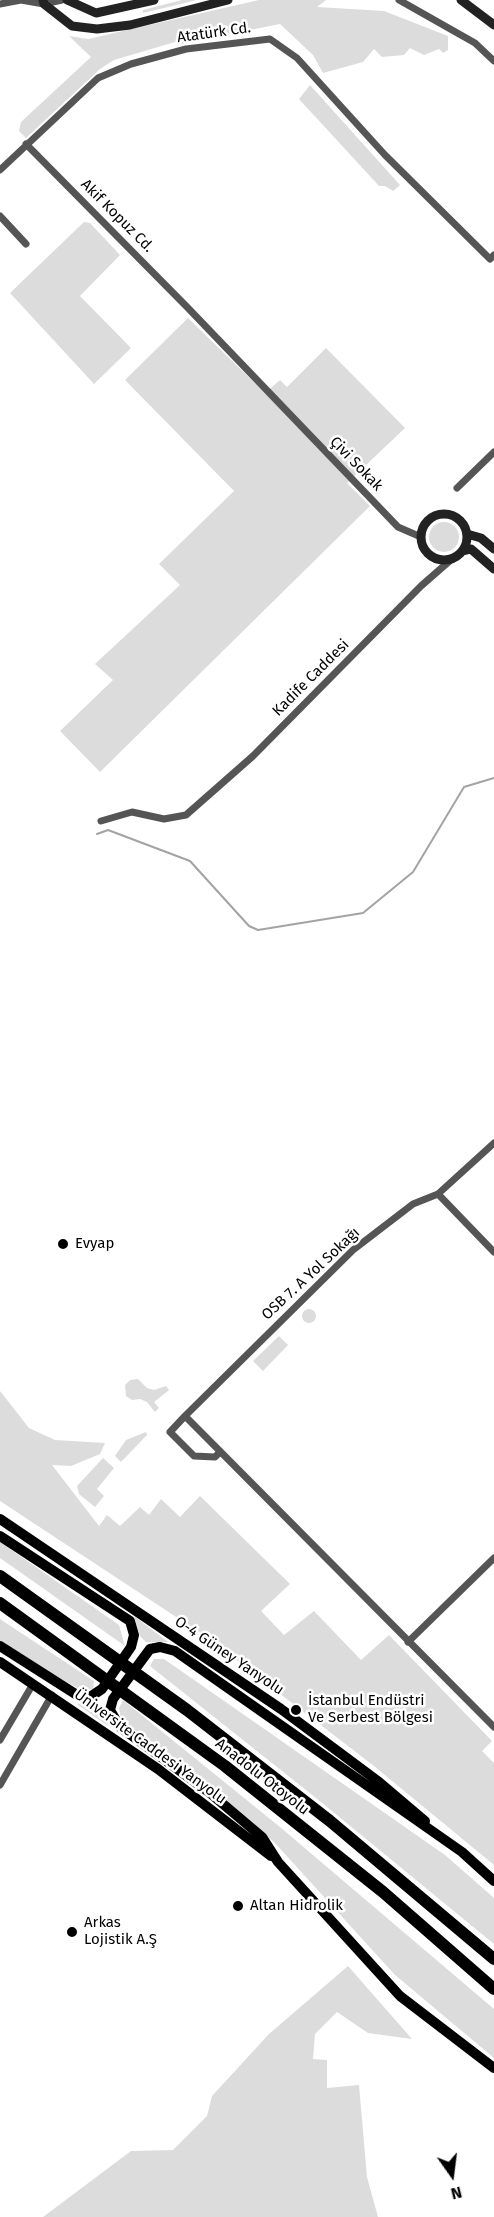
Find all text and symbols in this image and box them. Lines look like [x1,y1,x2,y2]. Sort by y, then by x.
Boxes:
street label: Atatürk Cd. [176,19,252,47]
street label: Akif Kopuz Cd. [77,176,157,256]
street label: Çivi Sokak [326,433,386,495]
street label: Kadife Caddesi [269,636,353,720]
street label: OSB 7. A Yol Sokağı [258,1224,364,1324]
place label: Evyap [75,1235,114,1253]
marker: Evyap [56,1237,70,1251]
street label: O-4 Güney Yanyolu [171,1613,287,1699]
street label: Üniversite Caddesi Yanyolu [71,1686,229,1808]
place label: İstanbul Endüstri Ve Serbest Bölgesi [308,1692,433,1727]
marker: İstanbul Endüstri Ve Serbest Bölgesi [289,1703,303,1717]
street label: Anadolu Otoyolu [212,1735,312,1819]
place label: Altan Hidrolik [250,1897,343,1915]
marker: Altan Hidrolik [231,1899,245,1913]
place label: Arkas Lojistik A.Ş [84,1914,157,1949]
marker: Arkas Lojistik A.Ş [65,1925,79,1939]
north arrow [422,2145,482,2205]
text: N [449,2182,464,2203]

